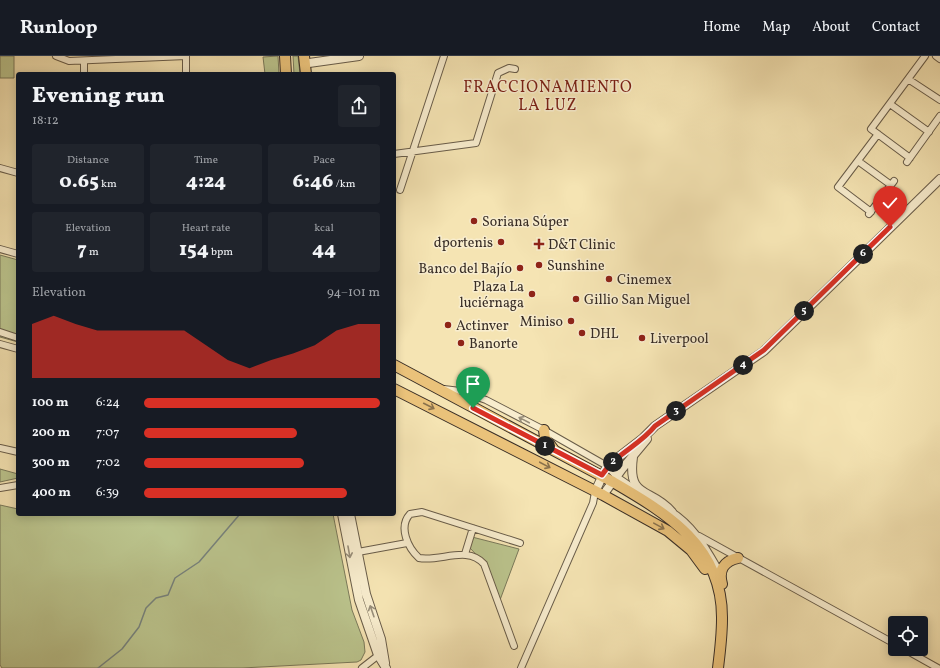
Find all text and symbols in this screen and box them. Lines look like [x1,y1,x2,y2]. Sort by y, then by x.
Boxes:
text: Runloop [20,15,97,41]
text: Home [703,18,740,37]
text: Map [762,18,790,37]
text: About [812,18,850,37]
text: Contact [872,18,920,37]
district label: FRACCIONAMIENTO LA LUZ [463,77,633,117]
text: Evening run [32,81,165,112]
button: share [338,85,380,127]
text: 18:12 [32,112,59,130]
text: Distance [67,153,109,168]
text: Time [194,153,218,168]
text: Pace [313,153,335,168]
text: 0.65 [59,168,99,196]
text: 4:24 [186,168,226,196]
text: 6:46 [293,168,333,196]
text: km [99,177,117,192]
text: /km [333,177,355,192]
pin [873,186,907,227]
icon: check [879,192,901,214]
place label: Soriana Súper [482,213,569,232]
marker: Soriana Súper [469,216,479,226]
text: Elevation [65,221,111,236]
text: Heart rate [182,221,230,236]
text: kcal [314,221,334,236]
place label: dportenis [434,234,493,253]
text: 7 [77,236,87,264]
text: 154 [179,236,209,264]
text: 44 [312,236,336,264]
place label: D&T Clinic [548,236,616,255]
marker: dportenis [496,237,506,247]
marker: D&T Clinic [533,238,545,250]
pin: 6 [853,244,873,264]
text: m [87,245,99,260]
text: bpm [209,245,233,260]
text: 6 [860,246,866,261]
place label: Sunshine [547,257,605,276]
place label: Banco del Bajío [419,260,512,279]
marker: Sunshine [534,260,544,270]
marker: Banco del Bajío [515,263,525,273]
place label: Cinemex [617,271,672,290]
marker: Cinemex [604,274,614,284]
place label: Plaza La luciérnaga [459,278,524,313]
text: Elevation [32,284,86,302]
text: 94–101 m [327,284,380,302]
marker: Plaza La luciérnaga [527,289,537,299]
place label: Gillio San Miguel [584,291,690,310]
marker: Gillio San Miguel [571,294,581,304]
pin: 5 [794,301,814,321]
text: 5 [801,303,807,318]
place label: Miniso [520,313,563,332]
marker: Miniso [566,316,576,326]
place label: Actinver [456,317,509,336]
marker: Actinver [443,320,453,330]
place label: DHL [590,325,619,344]
marker: DHL [577,328,587,338]
place label: Liverpool [650,330,709,349]
marker: Liverpool [637,333,647,343]
place label: Banorte [469,335,518,354]
marker: Banorte [456,338,466,348]
pin: 4 [733,355,753,375]
text: 4 [740,357,746,372]
pin [456,367,490,408]
icon: arrive [462,373,484,395]
text: 100 m [32,394,69,412]
text: 6:24 [96,394,120,412]
pin: 3 [666,401,686,421]
one-way arrow [423,403,435,410]
text: 3 [673,403,679,418]
one-way arrow [519,416,531,423]
text: 200 m [32,424,70,442]
text: 7:07 [96,424,120,442]
pin: 1 [535,436,555,456]
text: 1 [543,438,547,453]
pin: 2 [603,452,623,472]
text: 300 m [32,454,70,472]
text: 7:02 [96,454,120,472]
text: 2 [610,454,616,469]
one-way arrow [539,462,551,469]
text: 400 m [32,484,71,502]
text: 6:39 [96,484,119,502]
one-way arrow [653,523,665,531]
one-way arrow [345,546,353,559]
one-way arrow [367,606,375,618]
map controls [888,616,928,656]
button: locate [888,616,928,656]

